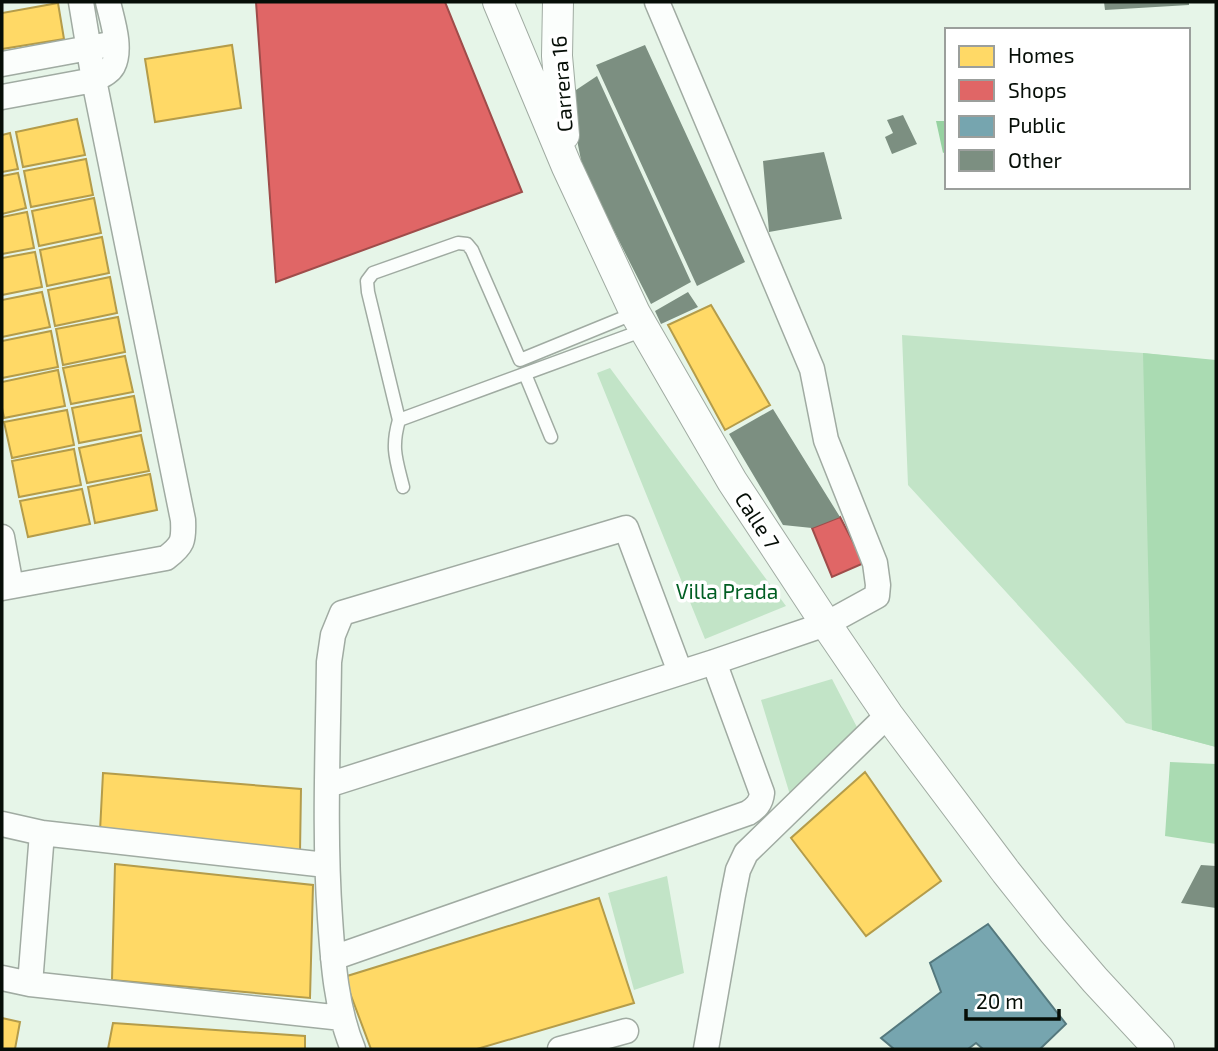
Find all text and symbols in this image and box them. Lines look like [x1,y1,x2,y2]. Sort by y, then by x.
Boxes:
legend [945,28,1190,189]
street label: Carrera 16 [545,35,577,133]
text: Homes [1008,42,1074,67]
text: Shops [1008,77,1067,102]
text: Public [1008,112,1066,137]
text: Other [1008,147,1063,172]
street label: Calle 7 [730,487,786,553]
park label: Villa Prada [676,578,778,603]
scale bar [966,978,1059,1022]
text: 20 m [976,988,1024,1013]

